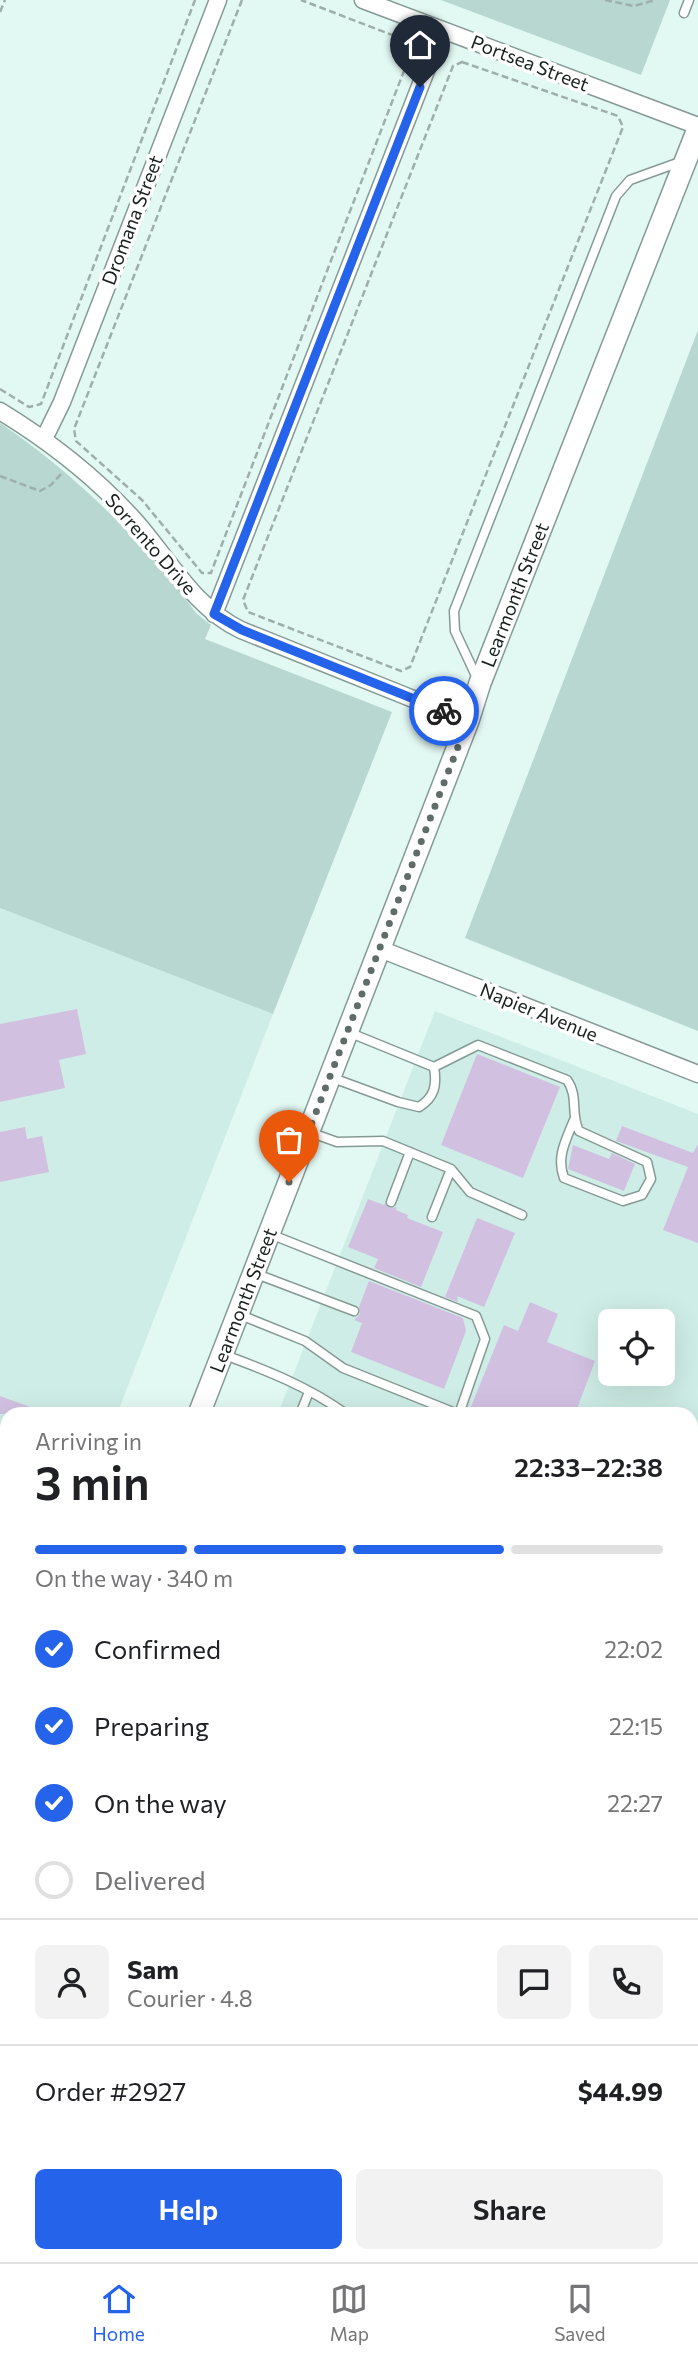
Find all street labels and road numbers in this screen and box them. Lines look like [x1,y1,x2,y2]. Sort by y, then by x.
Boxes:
street label: Portsea Street [468,30,593,96]
street label: Dromana Street [96,151,167,288]
street label: Sorrento Drive [101,488,202,599]
street label: Learmonth Street [475,519,553,670]
street label: Napier Avenue [477,977,601,1046]
street label: Learmonth Street [204,1224,281,1376]

